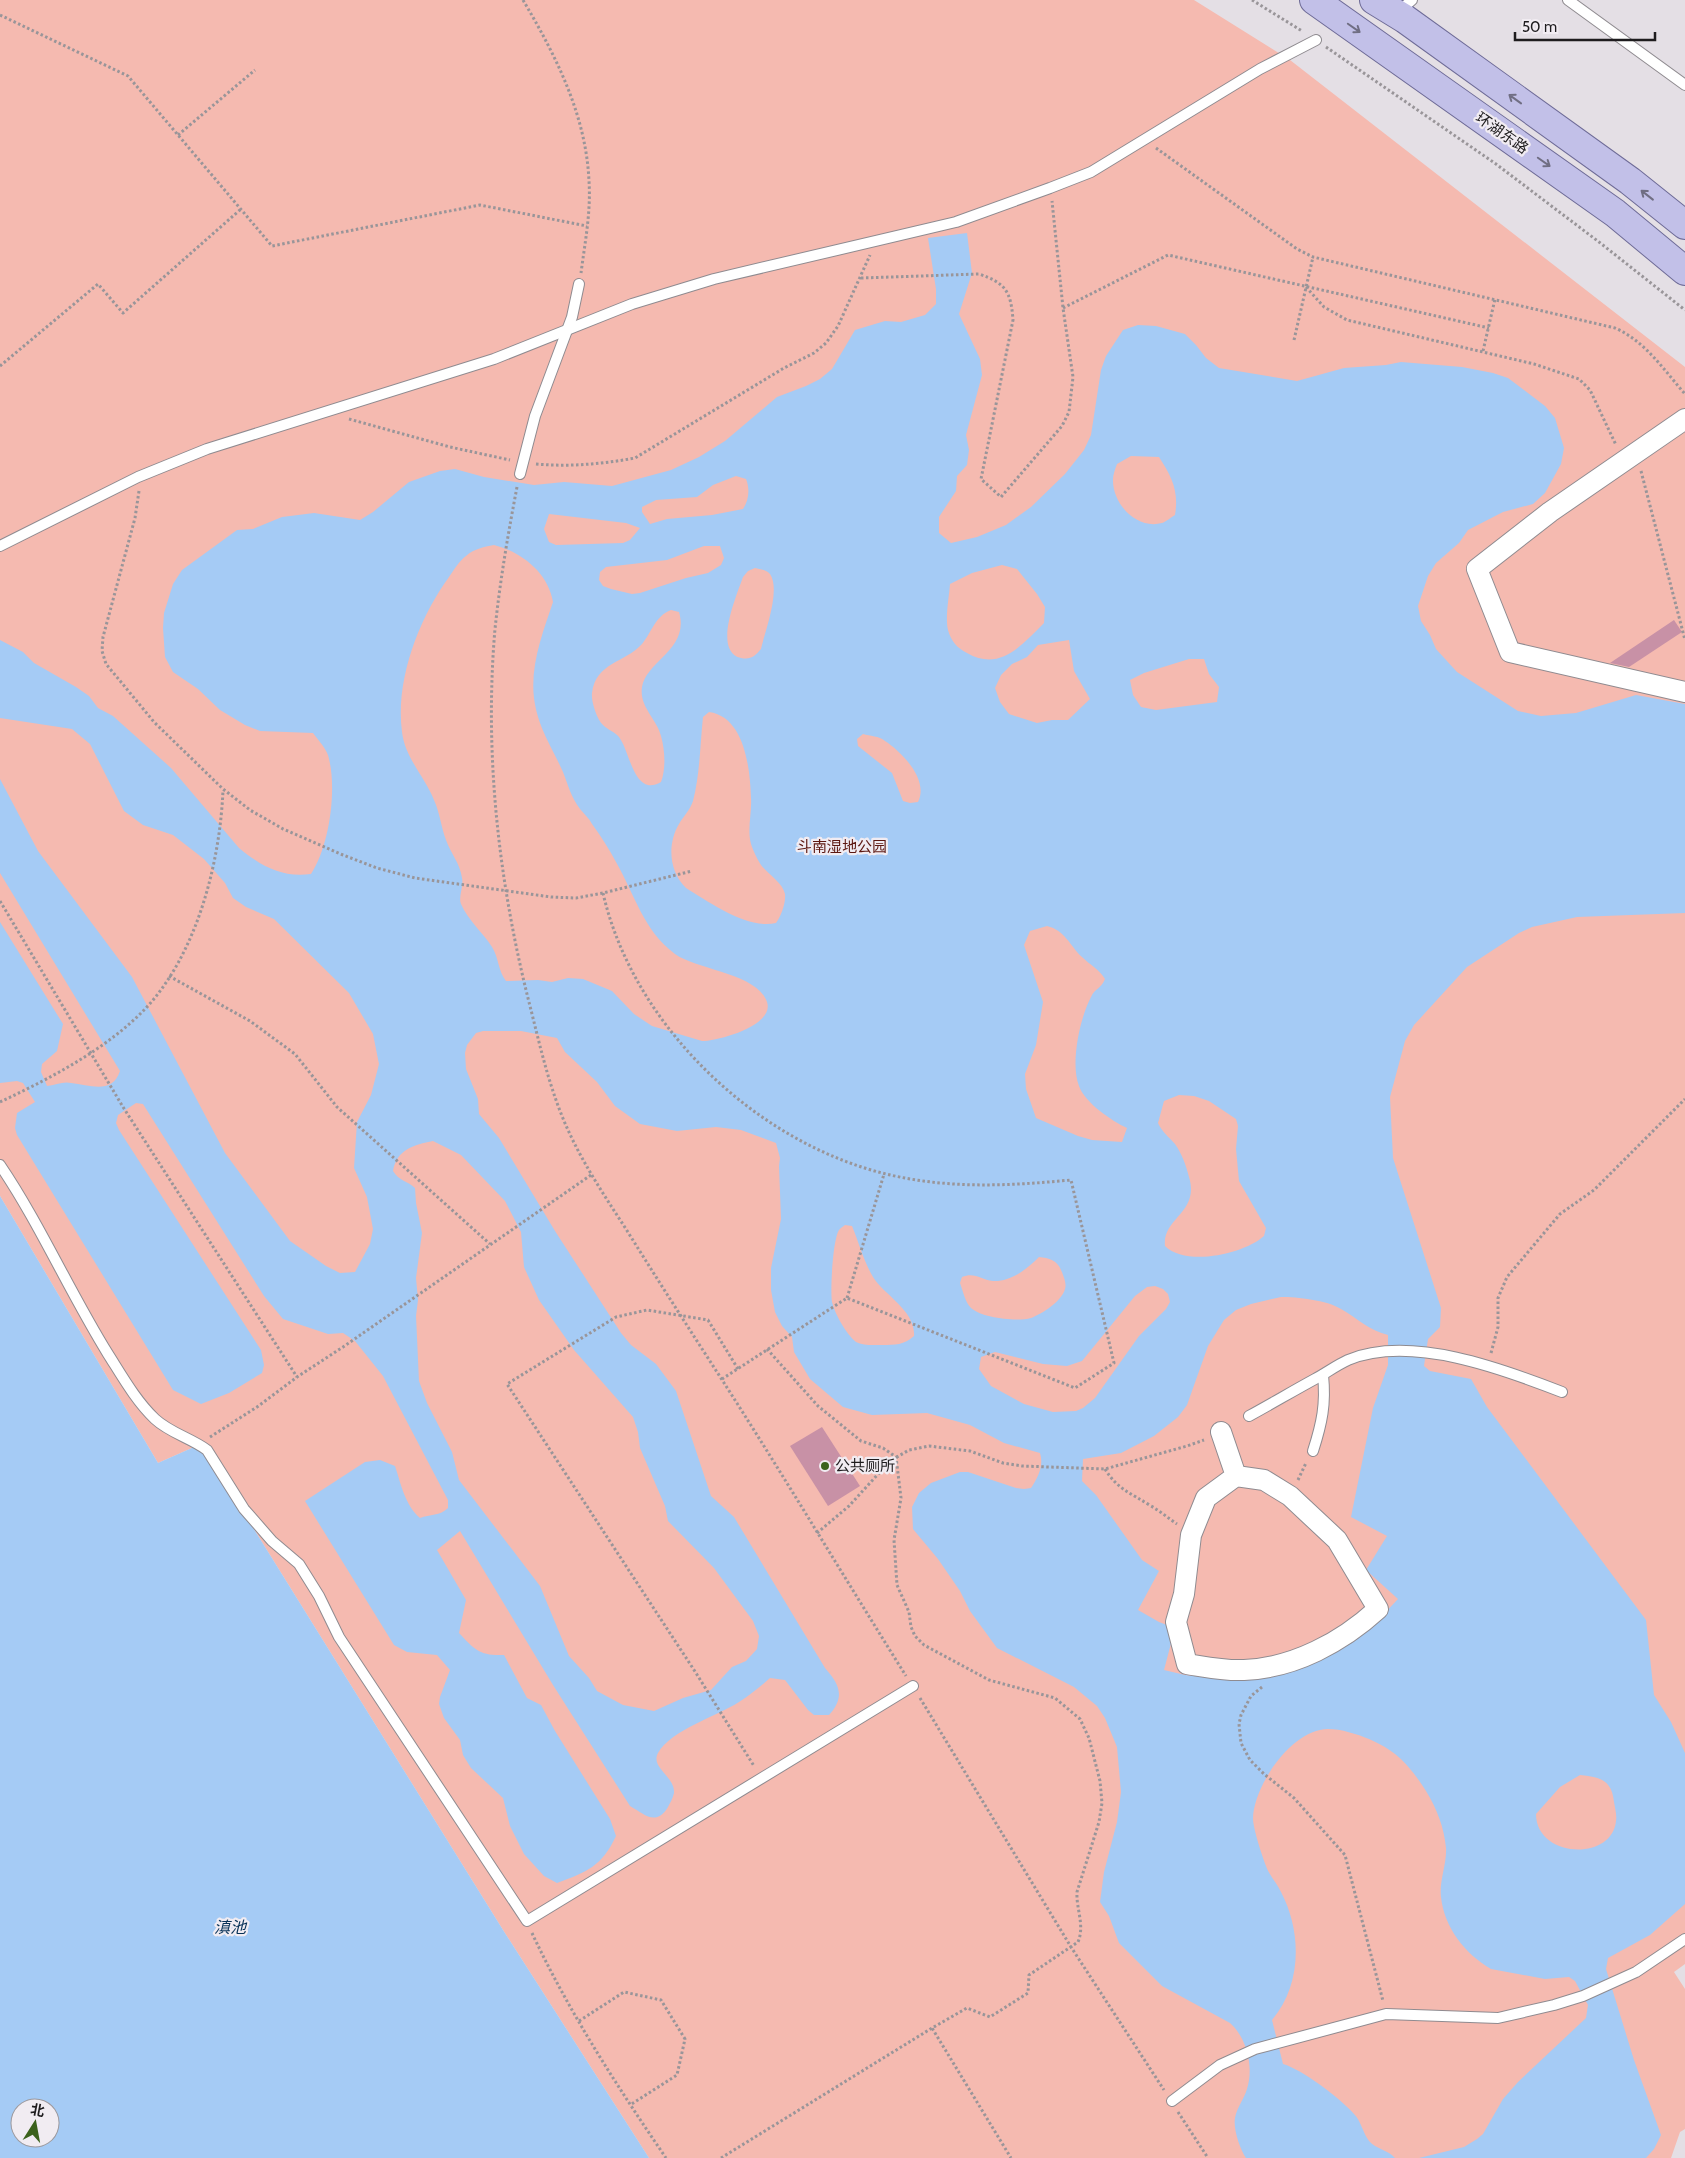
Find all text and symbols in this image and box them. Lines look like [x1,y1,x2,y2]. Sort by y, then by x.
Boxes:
scale bar [1515,10,1655,42]
text: 50 m [1522,18,1557,36]
one-way arrow [1347,23,1361,33]
one-way arrow [1508,94,1522,104]
street label: 环湖东路 [1472,108,1532,158]
one-way arrow [1537,157,1551,167]
one-way arrow [1640,189,1653,200]
park label: 斗南湿地公园 [797,838,887,856]
place label: 公共厕所 [835,1457,895,1475]
marker: 公共厕所 [819,1460,831,1472]
water label: 滇池 [214,1918,248,1937]
north arrow [10,2098,60,2148]
text: 北 [29,2100,46,2120]

